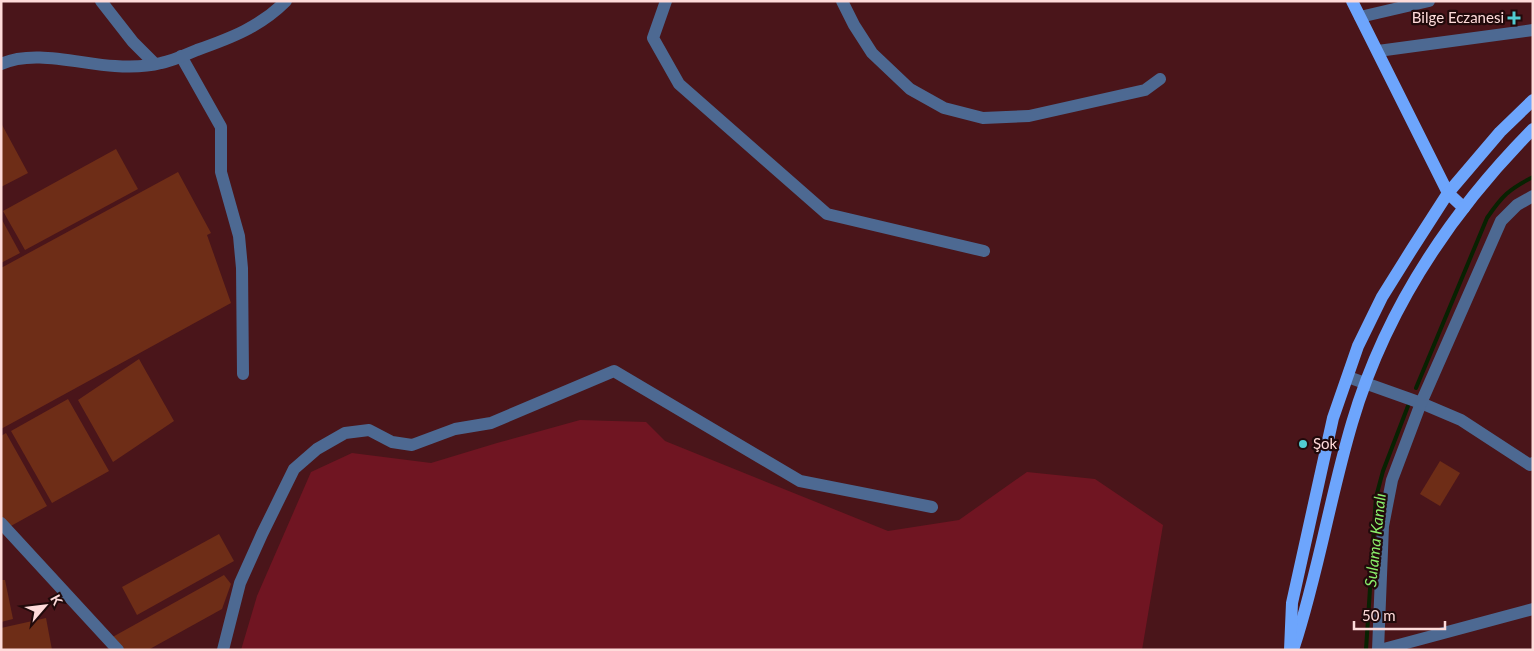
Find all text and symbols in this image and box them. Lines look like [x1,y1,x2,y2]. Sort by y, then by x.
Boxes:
place label: Bilge Eczanesi [1412,8,1504,26]
marker: Bilge Eczanesi [1508,12,1520,24]
place label: Şok [1313,434,1338,452]
marker: Şok [1297,438,1309,450]
water label: Sulama Kanalı [1360,492,1389,588]
north arrow [20,581,70,631]
text: K [47,591,67,608]
scale bar [1354,598,1445,630]
text: 50 m [1362,606,1396,624]

